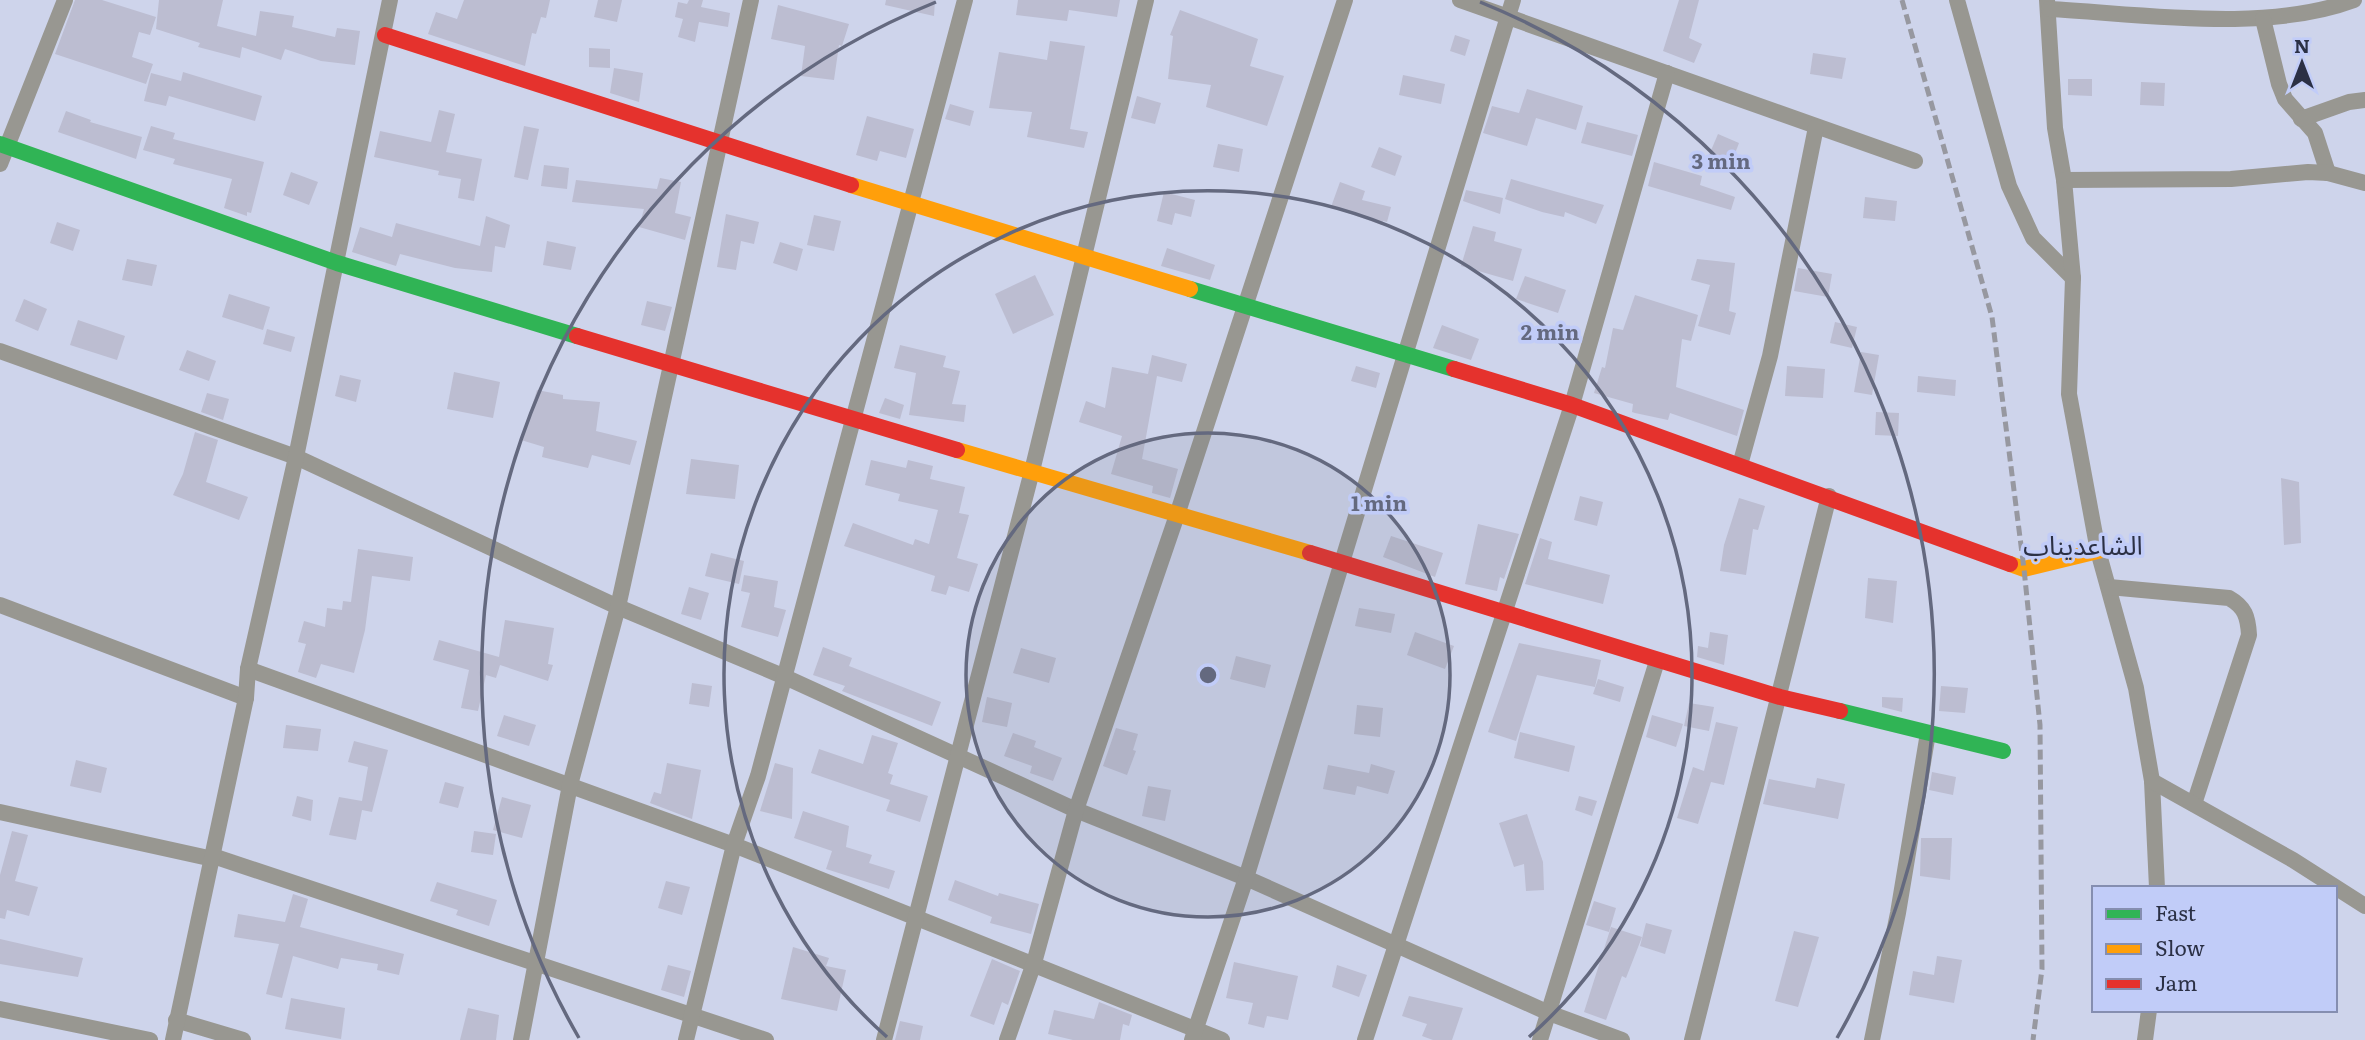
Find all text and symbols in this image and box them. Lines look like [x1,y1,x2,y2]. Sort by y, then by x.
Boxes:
north arrow [2267,28,2337,98]
text: N [2294,31,2310,59]
text: 3 min [1691,144,1751,175]
text: 2 min [1521,315,1580,346]
text: 1 min [1351,486,1407,517]
district label: الشاعديناب [2023,524,2143,563]
centre of rings [1196,663,1220,687]
legend [2092,886,2337,1012]
text: Fast [2155,896,2196,927]
text: Slow [2155,931,2205,962]
text: Jam [2155,966,2197,997]

